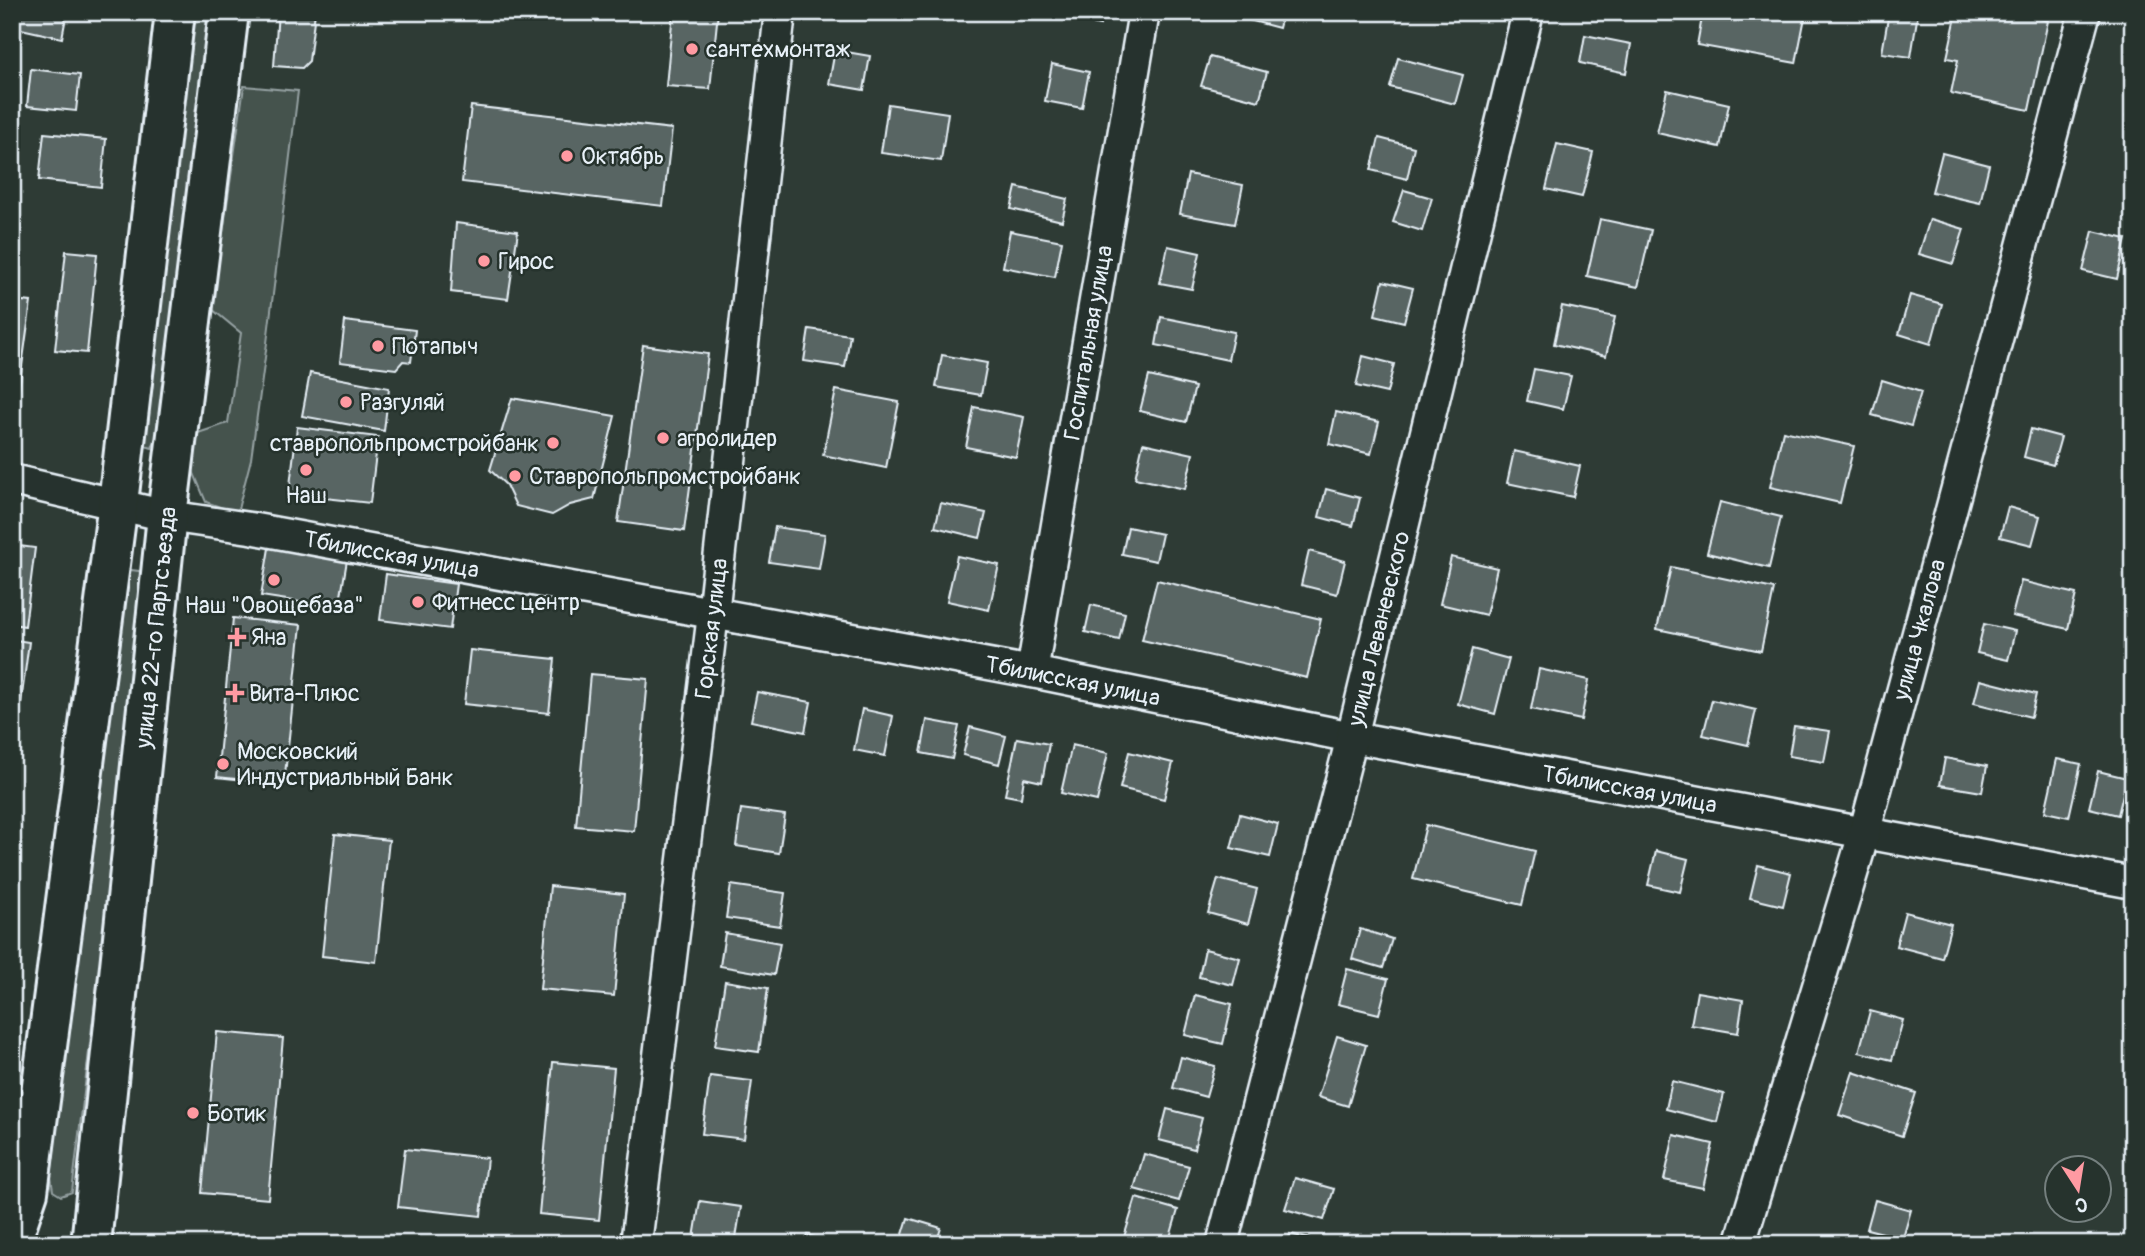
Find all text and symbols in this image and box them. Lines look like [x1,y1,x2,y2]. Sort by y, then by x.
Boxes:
place label: сантехмонтаж [706,35,850,64]
marker: сантехмонтаж [684,41,700,57]
place label: Октябрь [581,142,664,171]
marker: Октябрь [559,148,575,164]
street label: Госпитальная улица [1057,243,1119,442]
place label: Гирос [498,247,554,276]
marker: Гирос [476,253,492,269]
place label: Потапыч [392,332,478,361]
marker: Потапыч [370,338,386,354]
place label: Разгуляй [360,388,445,417]
marker: Разгуляй [338,394,354,410]
place label: агролидер [677,424,777,453]
place label: ставропольпромстройбанк [270,429,539,458]
marker: агролидер [655,430,671,446]
marker: ставропольпромстройбанк [545,435,561,451]
marker: Наш [298,462,314,478]
place label: Ставропольпромстройбанк [529,462,801,491]
marker: Ставропольпромстройбанк [507,468,523,484]
place label: Наш [285,481,327,510]
street label: улица 22-го Партсъезда [128,505,183,751]
street label: Тбилисская улица [302,524,482,584]
street label: улица Леваневского [1340,528,1416,730]
street label: улица Чкалова [1886,556,1952,704]
street label: Горская улица [688,557,734,701]
marker: Наш "Овощебаза" [266,572,282,588]
place label: Фитнесс центр [432,588,580,617]
place label: Наш "Овощебаза" [184,591,364,620]
marker: Фитнесс центр [410,594,426,610]
place label: Яна [251,623,287,652]
marker: Яна [229,629,245,645]
street label: Тбилисская улица [983,649,1163,712]
place label: Вита-Плюс [249,679,360,708]
marker: Вита-Плюс [227,685,243,701]
place label: Московский Индустриальный Банк [237,737,453,792]
marker: Московский Индустриальный Банк [215,756,231,772]
street label: Тбилисская улица [1540,758,1720,819]
place label: Ботик [207,1099,267,1128]
marker: Ботик [185,1105,201,1121]
north arrow [2044,1154,2114,1224]
text: С [2073,1192,2090,1218]

